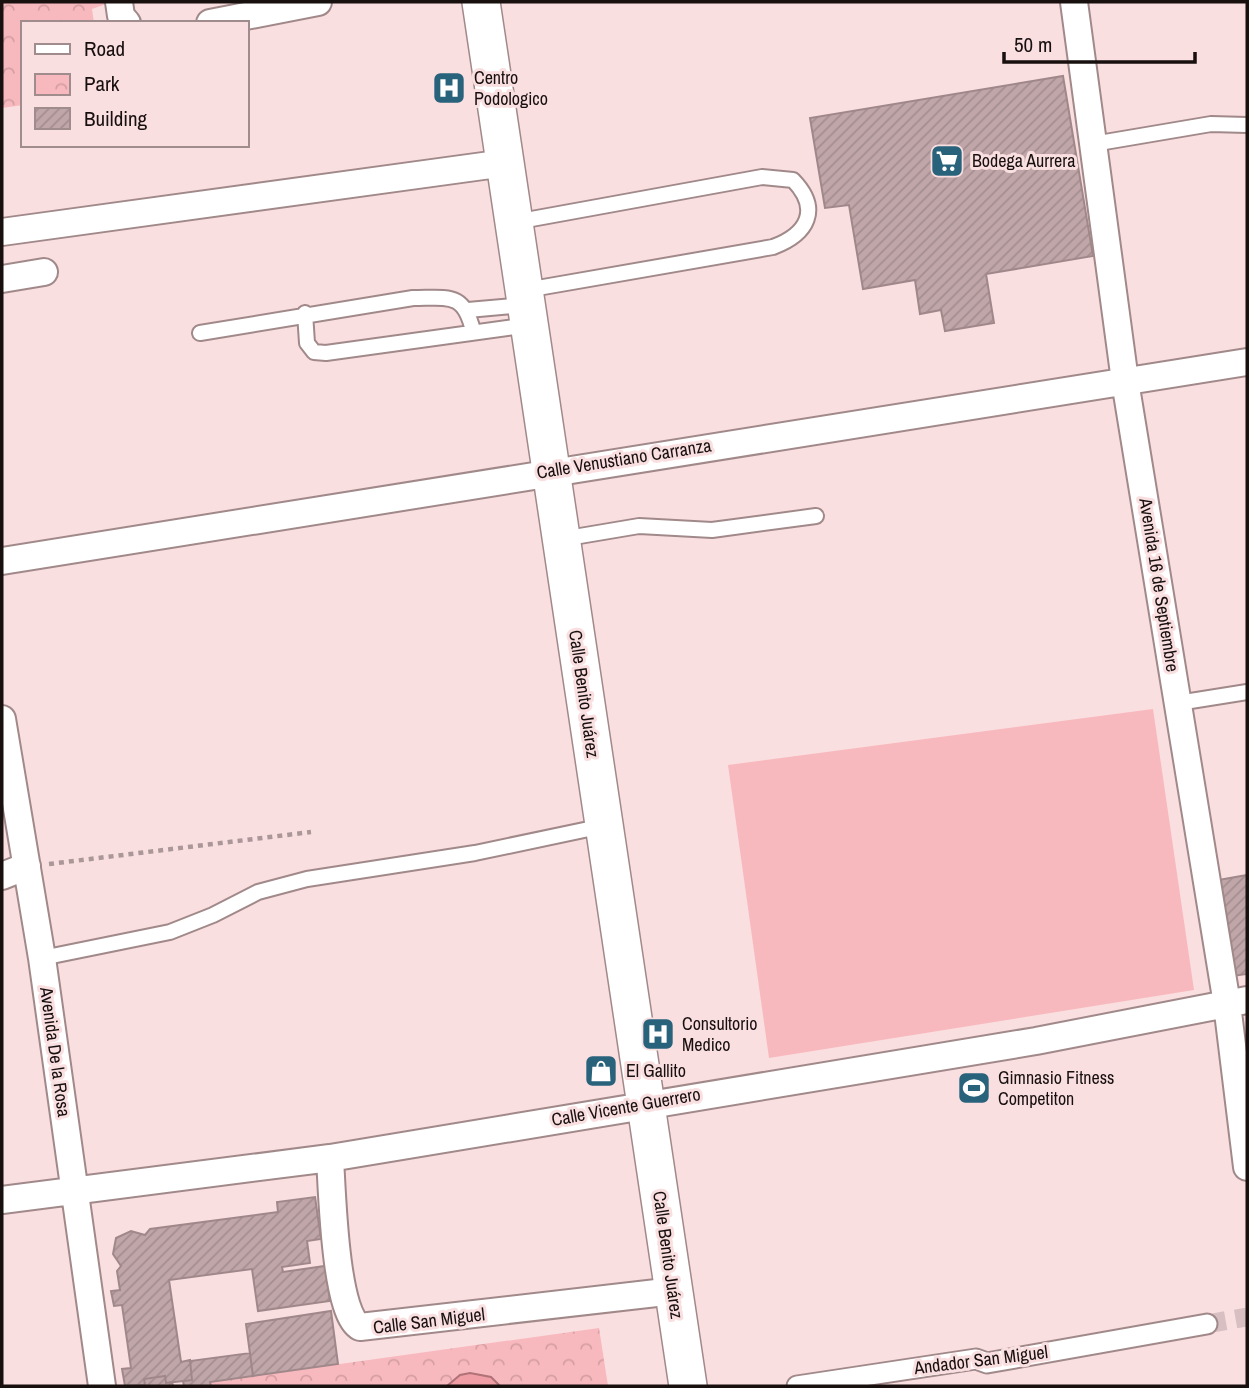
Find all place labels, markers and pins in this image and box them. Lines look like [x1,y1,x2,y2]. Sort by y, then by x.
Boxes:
place label: Centro Podologico [474,65,548,111]
hospital icon: Centro Podologico [430,69,468,107]
supermarket icon: Bodega Aurrera [928,142,966,180]
place label: Bodega Aurrera [972,148,1075,173]
place label: Consultorio Medico [682,1011,757,1057]
hospital icon: Consultorio Medico [639,1015,677,1053]
shop icon: El Gallito [582,1052,620,1090]
place label: El Gallito [626,1058,686,1083]
place label: Gimnasio Fitness Competiton [998,1065,1115,1111]
sports icon: Gimnasio Fitness Competiton [955,1069,993,1107]

